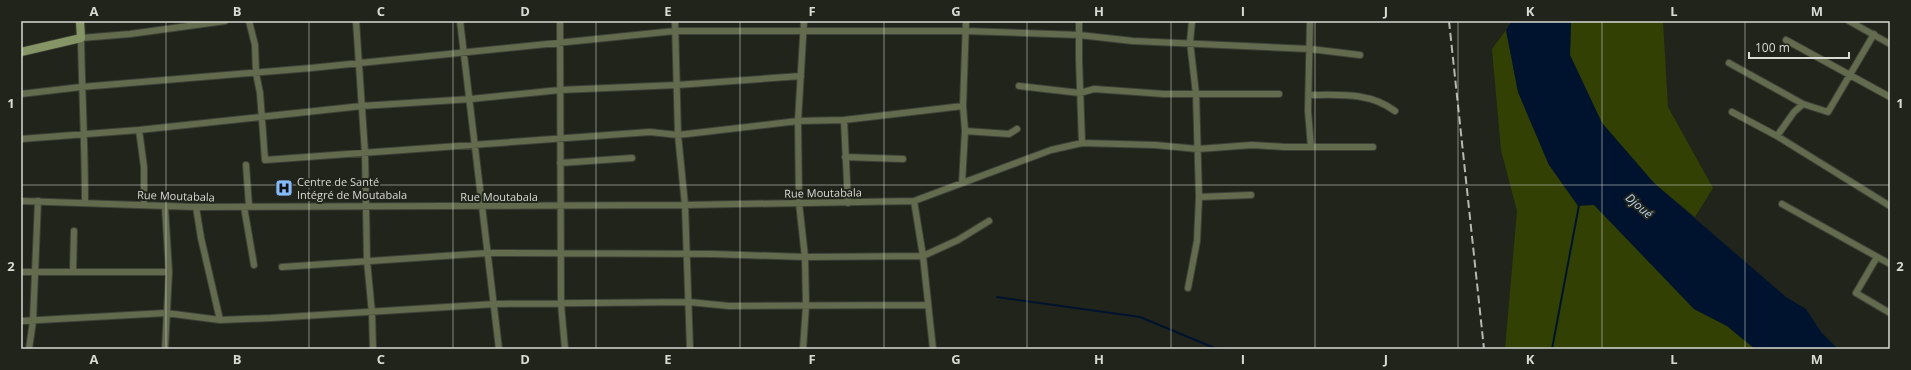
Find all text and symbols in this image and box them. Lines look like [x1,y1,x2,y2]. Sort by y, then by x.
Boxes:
text: A [90,2,99,20]
text: B [233,2,242,20]
text: C [377,2,385,20]
text: D [520,2,530,20]
text: E [664,2,672,20]
text: F [808,2,816,20]
text: G [951,2,961,20]
text: H [1094,2,1104,20]
text: I [1241,2,1245,20]
text: J [1383,2,1388,20]
text: K [1526,2,1535,20]
text: L [1670,2,1678,20]
text: M [1811,2,1823,20]
scale bar [1749,34,1849,60]
text: 100 m [1755,39,1790,56]
text: 1 [7,94,15,112]
text: 1 [1896,94,1904,112]
place label: Centre de Santé Intégré de Moutabala [297,174,407,202]
hospital icon: Centre de Santé Intégré de Moutabala [274,178,294,198]
street label: Rue Moutabala [784,184,862,201]
street label: Rue Moutabala [137,187,215,204]
street label: Rue Moutabala [460,189,538,204]
water label: Djoué [1622,189,1656,222]
text: 2 [7,257,15,275]
text: 2 [1896,257,1904,275]
text: A [90,350,99,368]
text: B [233,350,242,368]
text: C [377,350,385,368]
text: D [520,350,530,368]
text: E [664,350,672,368]
text: F [808,350,816,368]
text: G [951,350,961,368]
text: H [1094,350,1104,368]
text: I [1241,350,1245,368]
text: J [1383,350,1388,368]
text: K [1526,350,1535,368]
text: L [1670,350,1678,368]
text: M [1811,350,1823,368]

